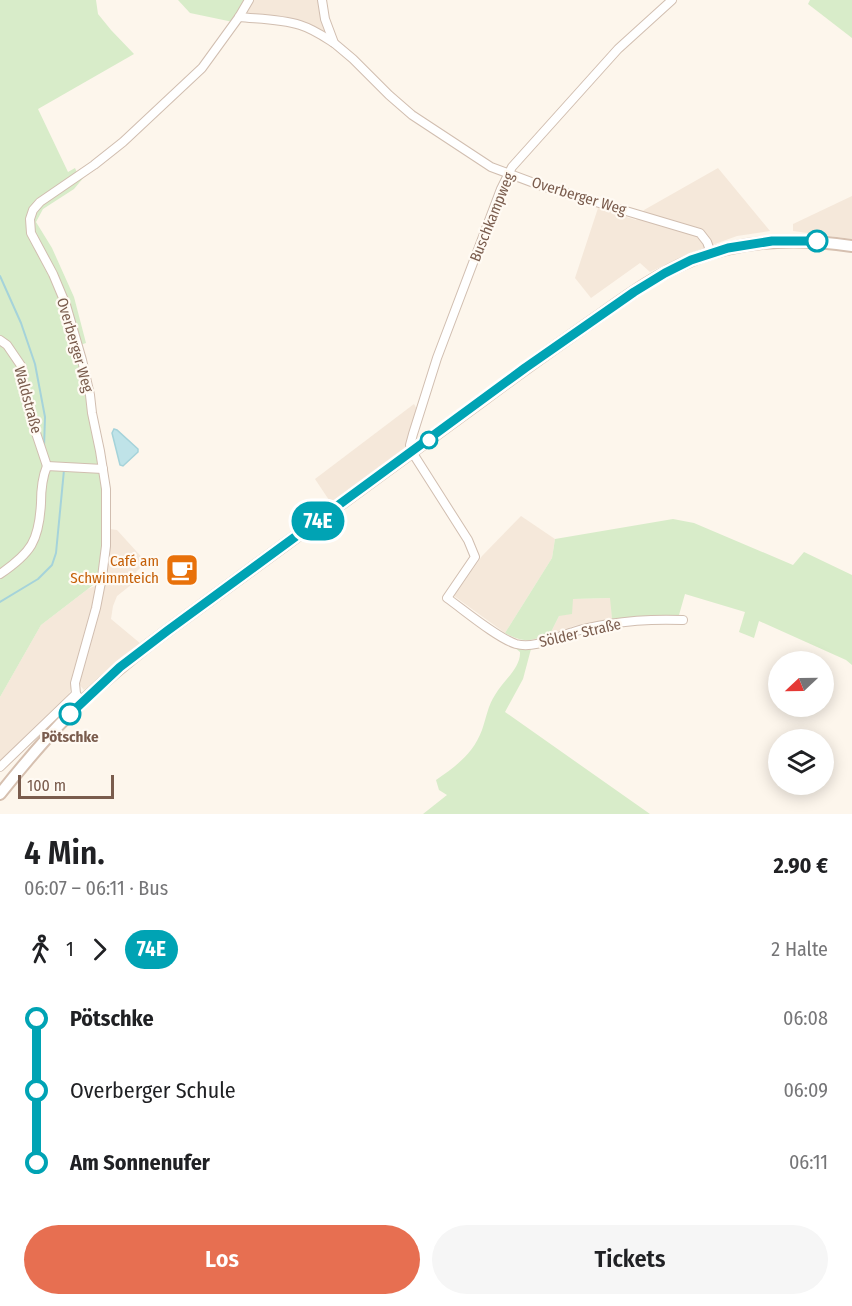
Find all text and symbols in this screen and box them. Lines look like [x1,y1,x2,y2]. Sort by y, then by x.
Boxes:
street label: Buschkampweg [466,170,518,264]
street label: Overberger Weg [530,173,628,219]
unlabelled marker [806,230,828,252]
street label: Overberger Weg [53,296,97,394]
street label: Waldstraße [10,364,46,436]
unlabelled marker [420,431,438,449]
line badge: 74E [284,502,352,540]
text: 74E [303,508,333,534]
place label: Café am Schwimmteich [70,552,159,587]
cafe icon: Café am Schwimmteich [164,552,200,588]
street label: Sölder Straße [537,615,623,651]
north arrow [768,651,834,717]
map controls [768,651,834,795]
marker: Pötschke [59,703,81,725]
place label: Pötschke [41,728,99,746]
button: layers [768,729,834,795]
scale bar [18,772,114,800]
text: 100 m [27,776,66,795]
text: 4 Min. [24,833,105,873]
text: 2.90 € [774,852,828,879]
text: 06:07 – 06:11 · Bus [24,876,168,900]
icon: walk [24,933,57,966]
icon: forward [83,933,116,966]
text: 74E [137,936,166,962]
text: 1 [66,937,74,961]
text: 2 Halte [771,937,828,961]
text: Pötschke [70,1005,154,1032]
text: 06:08 [783,1006,828,1030]
text: Overberger Schule [70,1077,236,1104]
text: 06:09 [783,1078,828,1102]
text: Am Sonnenufer [70,1149,210,1176]
text: 06:11 [789,1150,828,1174]
button: Los [24,1225,420,1294]
button: Tickets [432,1225,828,1294]

